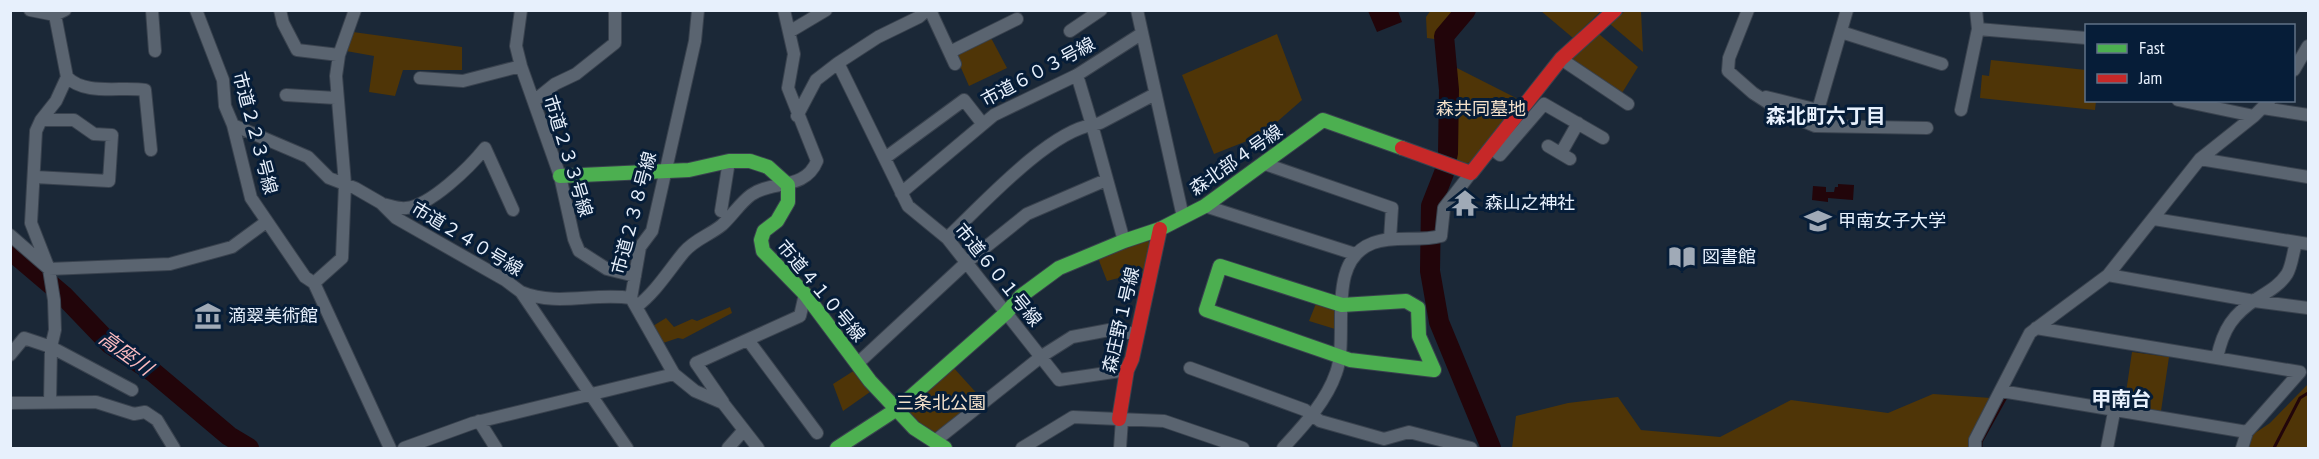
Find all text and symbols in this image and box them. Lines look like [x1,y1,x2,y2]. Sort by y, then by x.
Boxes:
legend [2085,24,2295,102]
street label: 市道６０３号線 [977,32,1099,111]
text: Fast [2139,36,2165,59]
text: Jam [2138,66,2162,89]
street label: 市道２２３号線 [228,69,283,197]
street label: 市道２３３号線 [539,92,598,219]
park label: 森共同墓地 [1436,97,1526,120]
district label: 森北町六丁目 [1766,103,1886,129]
street label: 森北部４号線 [1185,119,1287,200]
street label: 市道２３８号線 [606,149,661,277]
temple icon: 森山之神社 [1450,188,1480,218]
place label: 森山之神社 [1485,191,1575,214]
street label: 市道２４０号線 [407,196,527,281]
school or university icon: 甲南女子大学 [1803,206,1833,236]
place label: 甲南女子大学 [1838,209,1946,232]
street label: 市道６０１号線 [950,218,1047,331]
street label: 市道４１０号線 [772,235,871,346]
library icon: 図書館 [1667,242,1697,272]
place label: 図書館 [1702,245,1756,268]
street label: 森庄野１号線 [1097,265,1144,375]
museum icon: 滴翠美術館 [193,301,223,331]
place label: 滴翠美術館 [228,304,318,327]
water label: 高座川 [94,325,160,382]
district label: 甲南台 [2091,386,2151,412]
park label: 三条北公園 [896,391,986,414]

